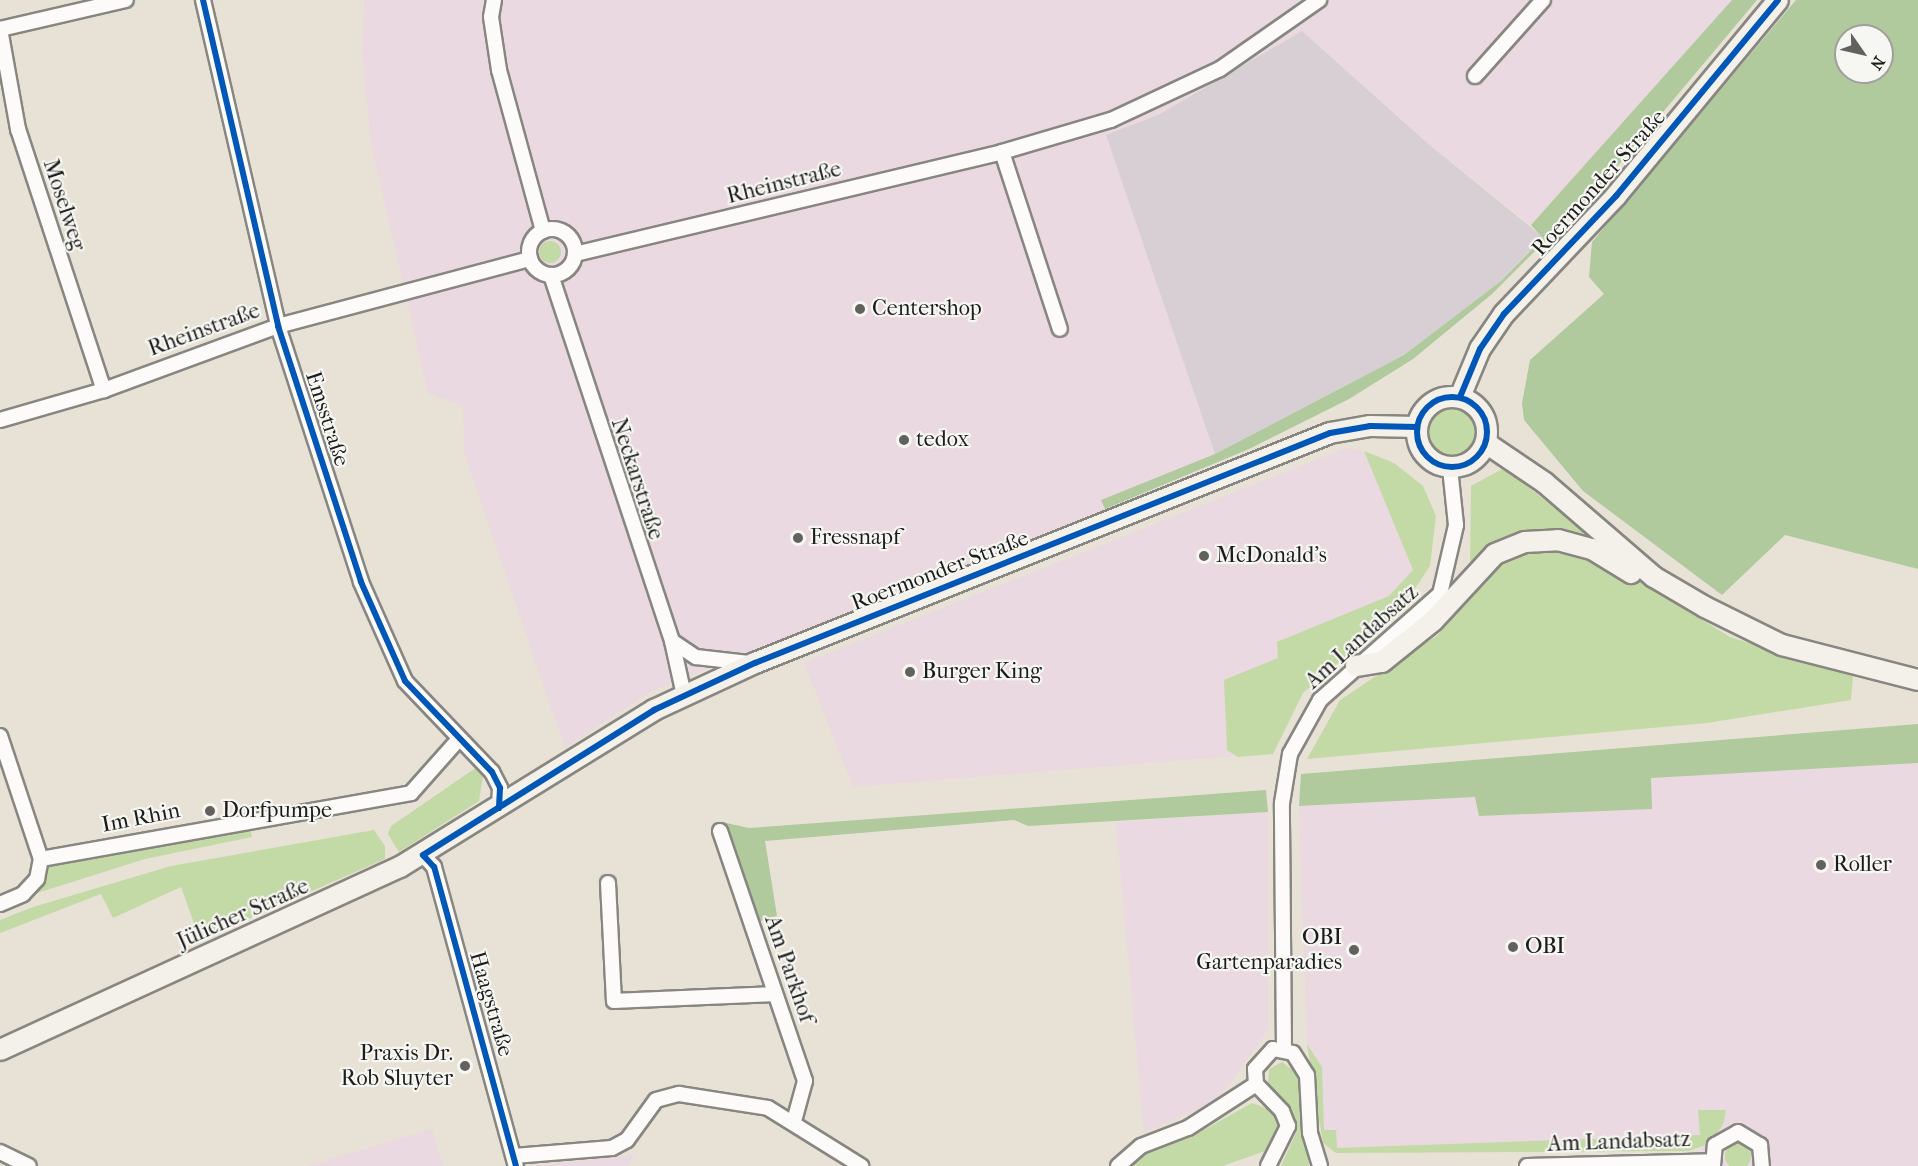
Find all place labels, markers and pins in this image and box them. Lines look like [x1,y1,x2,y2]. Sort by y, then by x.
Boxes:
place label: Centershop [872,296,982,322]
marker: Centershop [853,302,867,316]
place label: tedox [916,427,969,453]
marker: tedox [897,433,911,447]
place label: Fressnapf [810,525,900,551]
marker: Fressnapf [791,531,805,545]
place label: McDonald's [1216,543,1327,569]
marker: McDonald's [1197,549,1211,563]
place label: Burger King [922,659,1042,685]
marker: Burger King [903,665,917,679]
place label: Dorfpumpe [222,798,332,824]
marker: Dorfpumpe [203,804,217,818]
place label: Roller [1833,852,1892,878]
marker: Roller [1814,858,1828,872]
place label: OBI Gartenparadies [1196,924,1342,975]
place label: OBI [1525,934,1565,960]
marker: OBI [1506,940,1520,954]
marker: OBI Gartenparadies [1347,943,1361,957]
place label: Praxis Dr. Rob Sluyter [341,1040,453,1092]
marker: Praxis Dr. Rob Sluyter [458,1059,472,1073]

